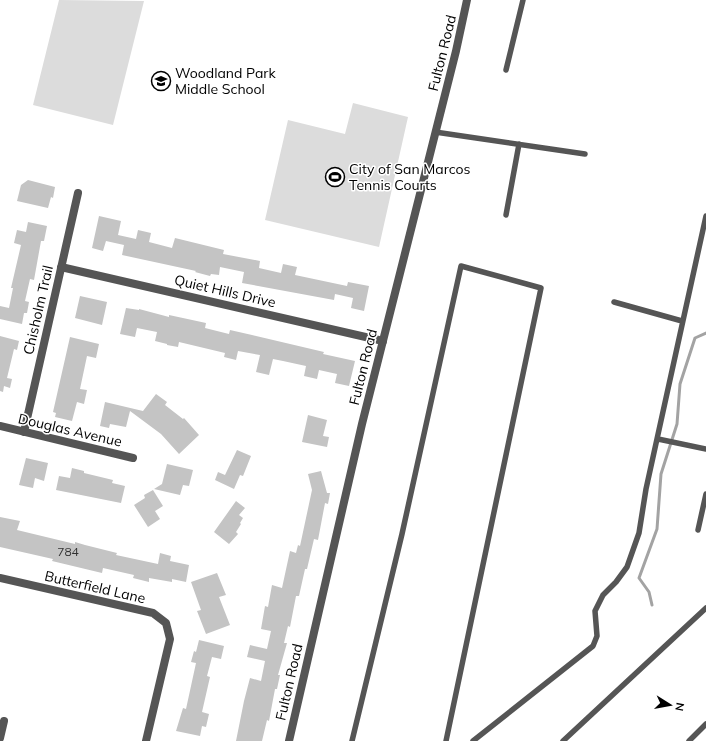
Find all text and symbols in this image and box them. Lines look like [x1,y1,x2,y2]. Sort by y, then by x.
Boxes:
street label: Fulton Road [424,13,460,93]
place label: Woodland Park Middle School [175,64,276,98]
school or university icon: Woodland Park Middle School [150,70,172,92]
place label: City of San Marcos Tennis Courts [349,160,470,194]
sports icon: City of San Marcos Tennis Courts [324,166,346,188]
street label: Chisholm Trail [19,264,57,356]
street label: Quiet Hills Drive [173,271,277,311]
street label: Fulton Road [345,327,381,407]
street label: Douglas Avenue [16,409,124,451]
house number: 784 [57,544,79,559]
street label: Butterfield Lane [43,567,147,607]
street label: Fulton Road [271,642,307,722]
north arrow [650,685,690,725]
text: N [672,701,687,712]

